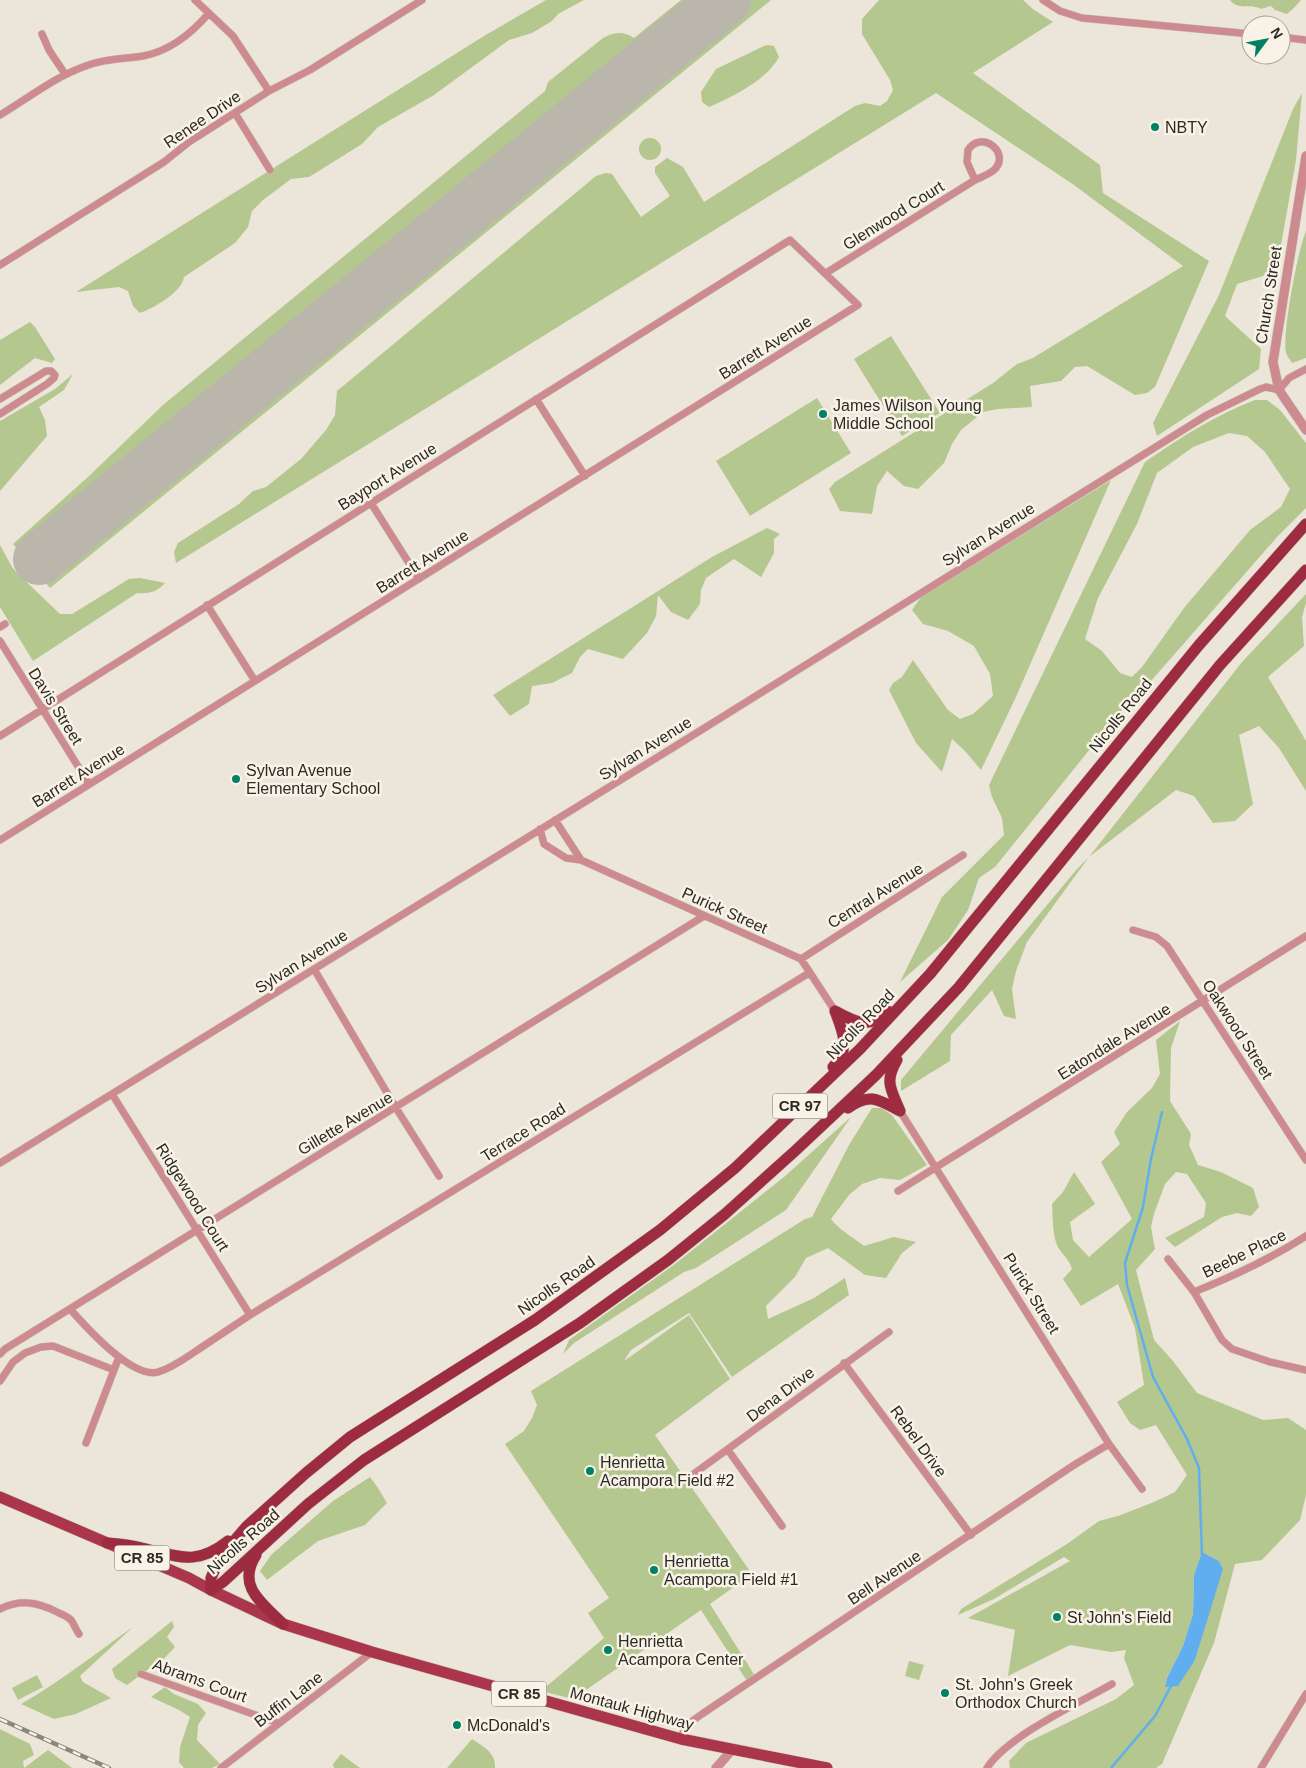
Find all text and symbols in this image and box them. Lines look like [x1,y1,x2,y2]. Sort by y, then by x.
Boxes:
north arrow [1241,15,1291,65]
text: N [1268,25,1286,42]
street label: Renee Drive [161,87,244,151]
place label: NBTY [1165,119,1208,136]
marker: NBTY [1149,121,1161,133]
street label: Glenwood Court [840,177,947,253]
street label: Church Street [1252,244,1285,345]
street label: Barrett Avenue [716,312,815,383]
place label: James Wilson Young Middle School [833,397,982,432]
marker: James Wilson Young Middle School [817,408,829,420]
street label: Bayport Avenue [335,439,440,513]
street label: Sylvan Avenue [939,499,1038,570]
street label: Barrett Avenue [373,526,472,597]
street label: Davis Street [25,665,86,748]
street label: Nicolls Road [1086,675,1155,756]
street label: Sylvan Avenue [596,713,695,784]
street label: Barrett Avenue [29,740,128,811]
place label: Sylvan Avenue Elementary School [246,762,380,797]
marker: Sylvan Avenue Elementary School [230,773,242,785]
street label: Central Avenue [824,859,926,932]
street label: Purick Street [680,884,771,937]
street label: Sylvan Avenue [252,926,351,997]
street label: Oakwood Street [1199,977,1276,1082]
street label: Nicolls Road [823,986,898,1063]
street label: Eatondale Avenue [1055,1000,1174,1083]
street label: Gillette Avenue [295,1088,396,1158]
road number: CR 97 [772,1094,828,1118]
street label: Terrace Road [478,1100,568,1165]
street label: Ridgewood Court [153,1140,233,1255]
street label: Beebe Place [1200,1226,1289,1281]
street label: Purick Street [1000,1250,1063,1337]
street label: Nicolls Road [515,1253,598,1318]
street label: Dena Drive [743,1363,817,1425]
street label: Rebel Drive [887,1402,950,1480]
place label: Henrietta Acampora Field #2 [600,1454,734,1489]
marker: Henrietta Acampora Field #2 [584,1465,596,1477]
street label: Nicolls Road [204,1506,283,1577]
road number: CR 85 [114,1546,170,1570]
street label: Bell Avenue [845,1547,924,1608]
place label: Henrietta Acampora Field #1 [664,1553,798,1588]
marker: Henrietta Acampora Field #1 [648,1564,660,1576]
place label: St John's Field [1067,1609,1171,1626]
marker: St John's Field [1051,1611,1063,1623]
place label: Henrietta Acampora Center [618,1633,744,1668]
marker: Henrietta Acampora Center [602,1644,614,1656]
street label: Abrams Court [151,1656,250,1706]
street label: Buffin Lane [251,1668,326,1730]
place label: St. John's Greek Orthodox Church [955,1676,1077,1711]
road number: CR 85 [492,1682,546,1706]
street label: Montauk Highway [568,1684,695,1733]
marker: St. John's Greek Orthodox Church [939,1687,951,1699]
place label: McDonald's [467,1717,550,1734]
marker: McDonald's [451,1719,463,1731]

